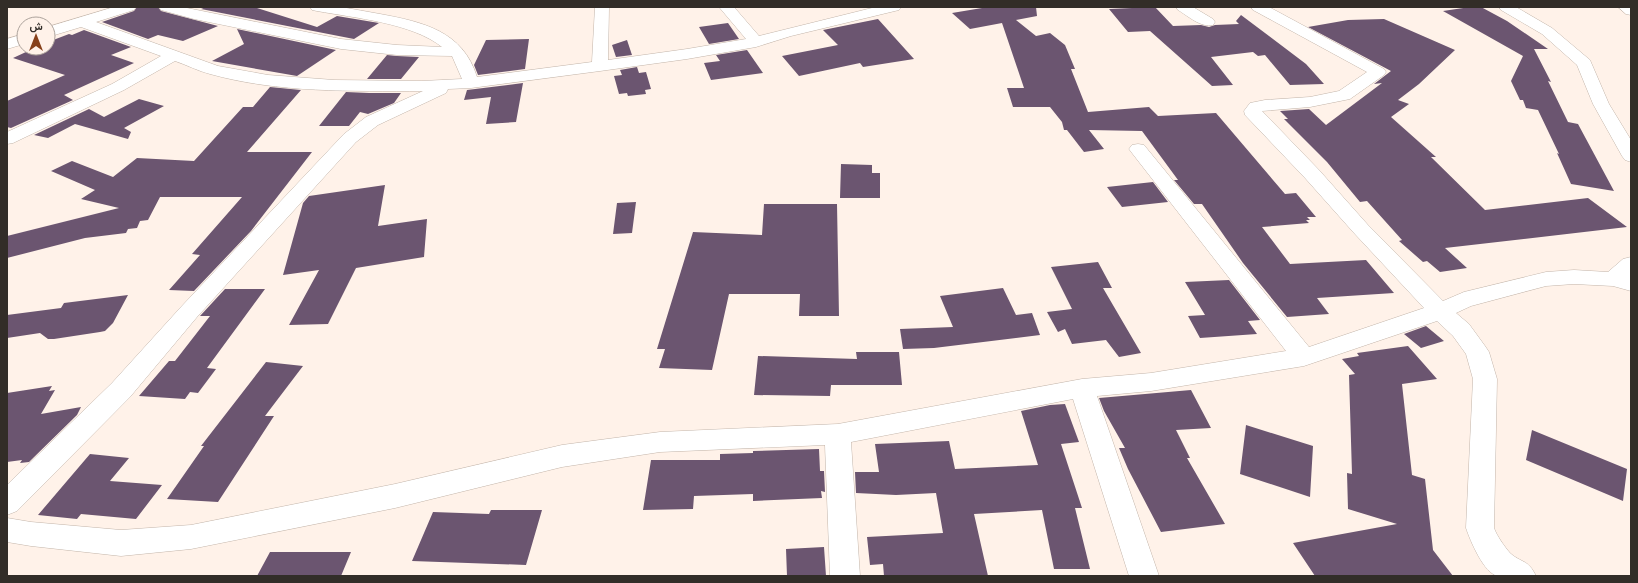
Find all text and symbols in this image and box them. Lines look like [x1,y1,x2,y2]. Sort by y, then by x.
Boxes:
north arrow [16,16,56,56]
text: ش [29,20,43,33]

